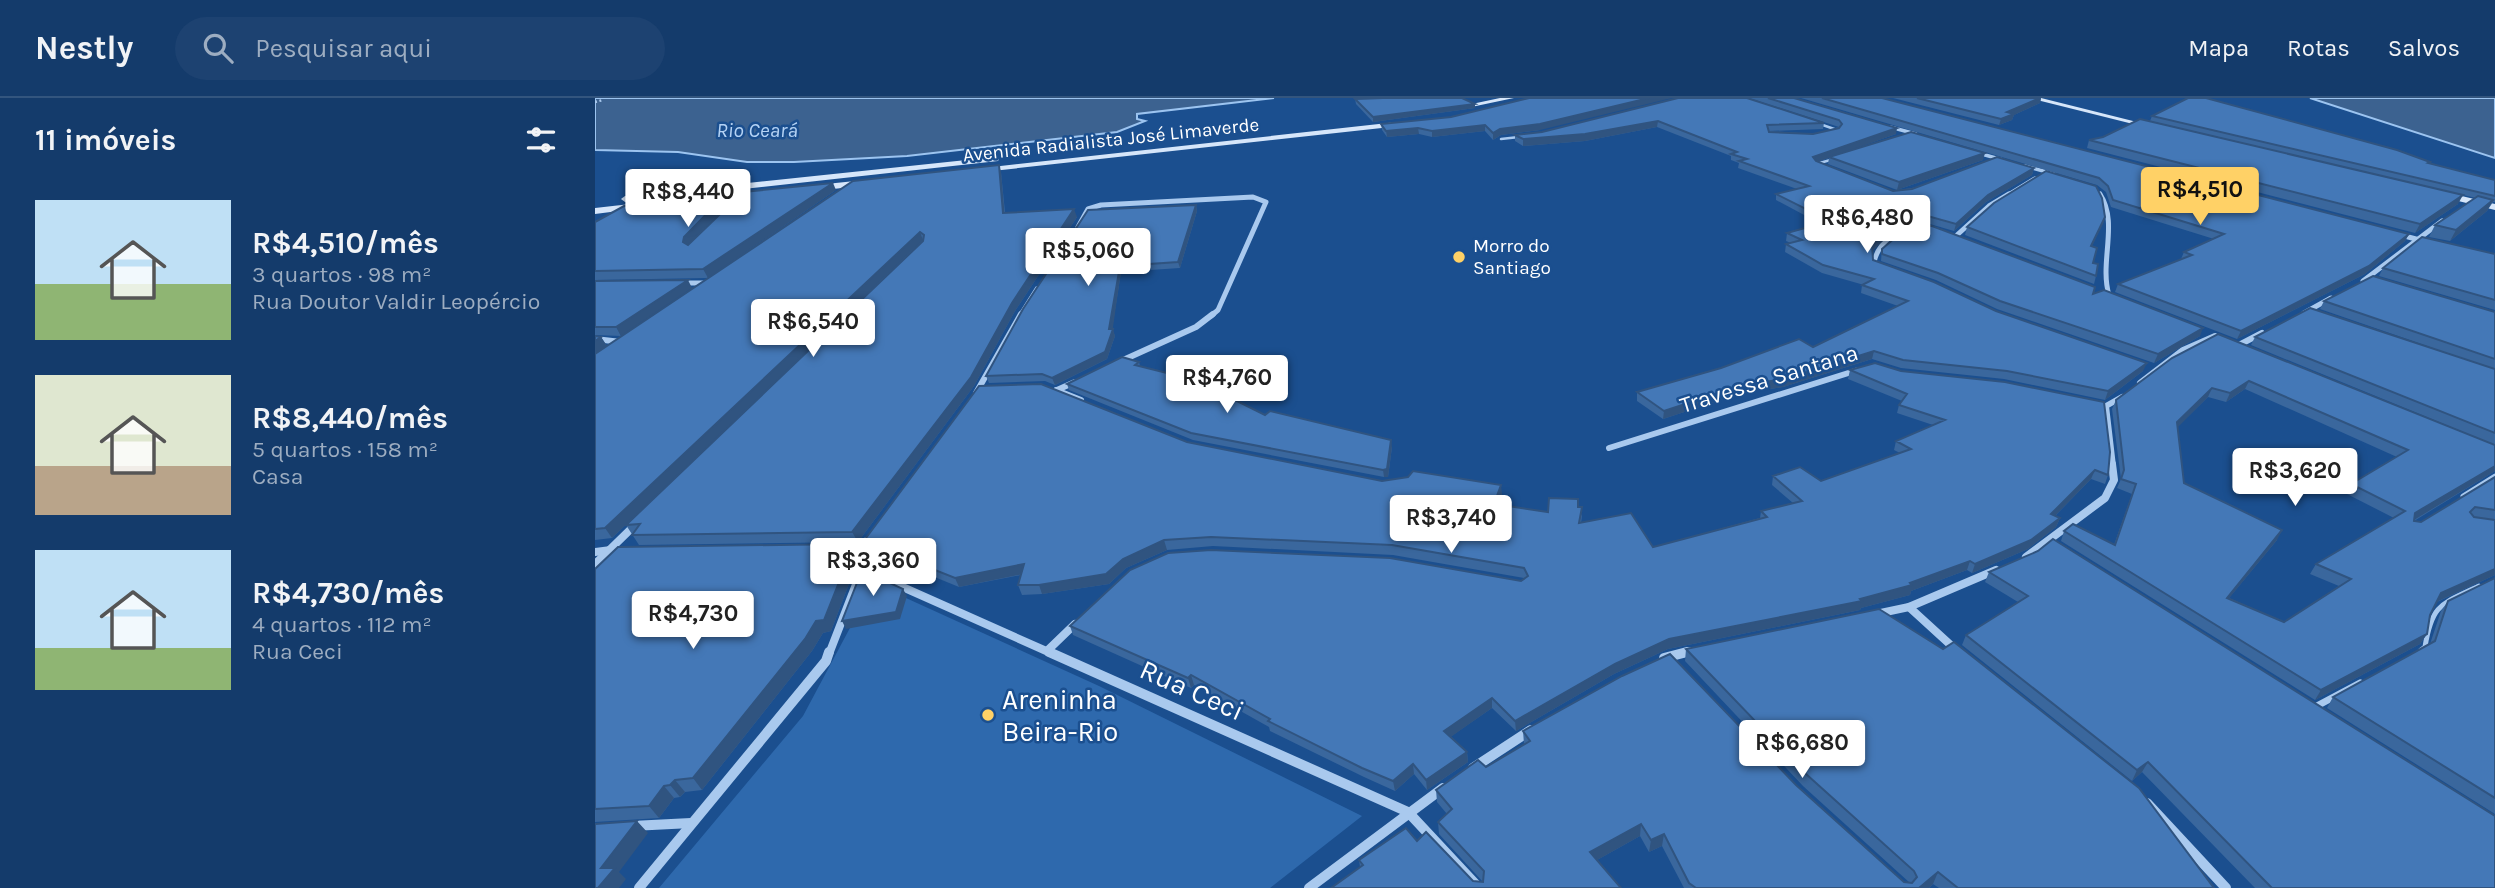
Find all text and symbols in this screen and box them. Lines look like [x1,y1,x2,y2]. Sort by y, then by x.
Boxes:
search box [175,17,665,80]
text: Nestly [35,29,133,67]
icon: search [199,29,237,67]
text: Pesquisar aqui [255,33,432,64]
text: Mapa [2188,34,2249,62]
text: Rotas [2287,34,2350,62]
text: Salvos [2388,34,2460,62]
street label: Avenida Radialista José Limaverde [962,113,1260,167]
water label: Rio Ceará [716,118,798,142]
icon: filters [522,121,560,159]
text: 11 imóveis [35,122,176,158]
pin: R$4,510 [2135,167,2265,227]
pin: R$8,440 [623,170,753,229]
text: R$4,510 [2157,176,2243,203]
text: R$8,440 [641,178,735,205]
pin: R$6,480 [1802,195,1932,255]
text: R$6,480 [1820,204,1914,231]
text: R$4,510/mês [252,225,439,261]
icon: home [91,228,175,312]
pin: R$5,060 [1023,228,1153,288]
place label: Morro do Santiago [1473,235,1551,279]
text: R$5,060 [1042,237,1134,264]
marker: Morro do Santiago [1451,249,1467,265]
text: 3 quartos · 98 m² [252,261,431,288]
text: Rua Doutor Valdir Leopércio [252,288,540,315]
pin: R$6,540 [748,300,878,359]
text: R$6,540 [767,308,859,335]
street label: Travessa Santana [1677,339,1861,419]
pin: R$4,760 [1162,356,1292,415]
text: R$4,760 [1182,364,1272,391]
text: R$8,440/mês [252,400,448,436]
icon: home [91,403,175,487]
text: 5 quartos · 158 m² [252,436,438,463]
pin: R$3,620 [2230,448,2360,508]
text: R$3,620 [2248,457,2342,484]
text: Casa [252,463,304,490]
pin: R$3,740 [1386,496,1516,555]
text: R$3,740 [1406,504,1496,531]
pin: R$3,360 [808,538,938,598]
text: R$3,360 [826,547,920,574]
text: R$4,730/mês [252,575,444,611]
icon: home [91,578,175,662]
pin: R$4,730 [628,592,758,651]
text: R$4,730 [648,600,738,627]
text: 4 quartos · 112 m² [252,611,432,638]
text: Rua Ceci [252,638,343,665]
street label: Rua Ceci [1135,652,1249,728]
place label: Areninha Beira-Rio [1002,683,1118,748]
marker: Areninha Beira-Rio [980,707,996,723]
pin: R$6,680 [1737,720,1867,780]
text: R$6,680 [1755,729,1849,756]

